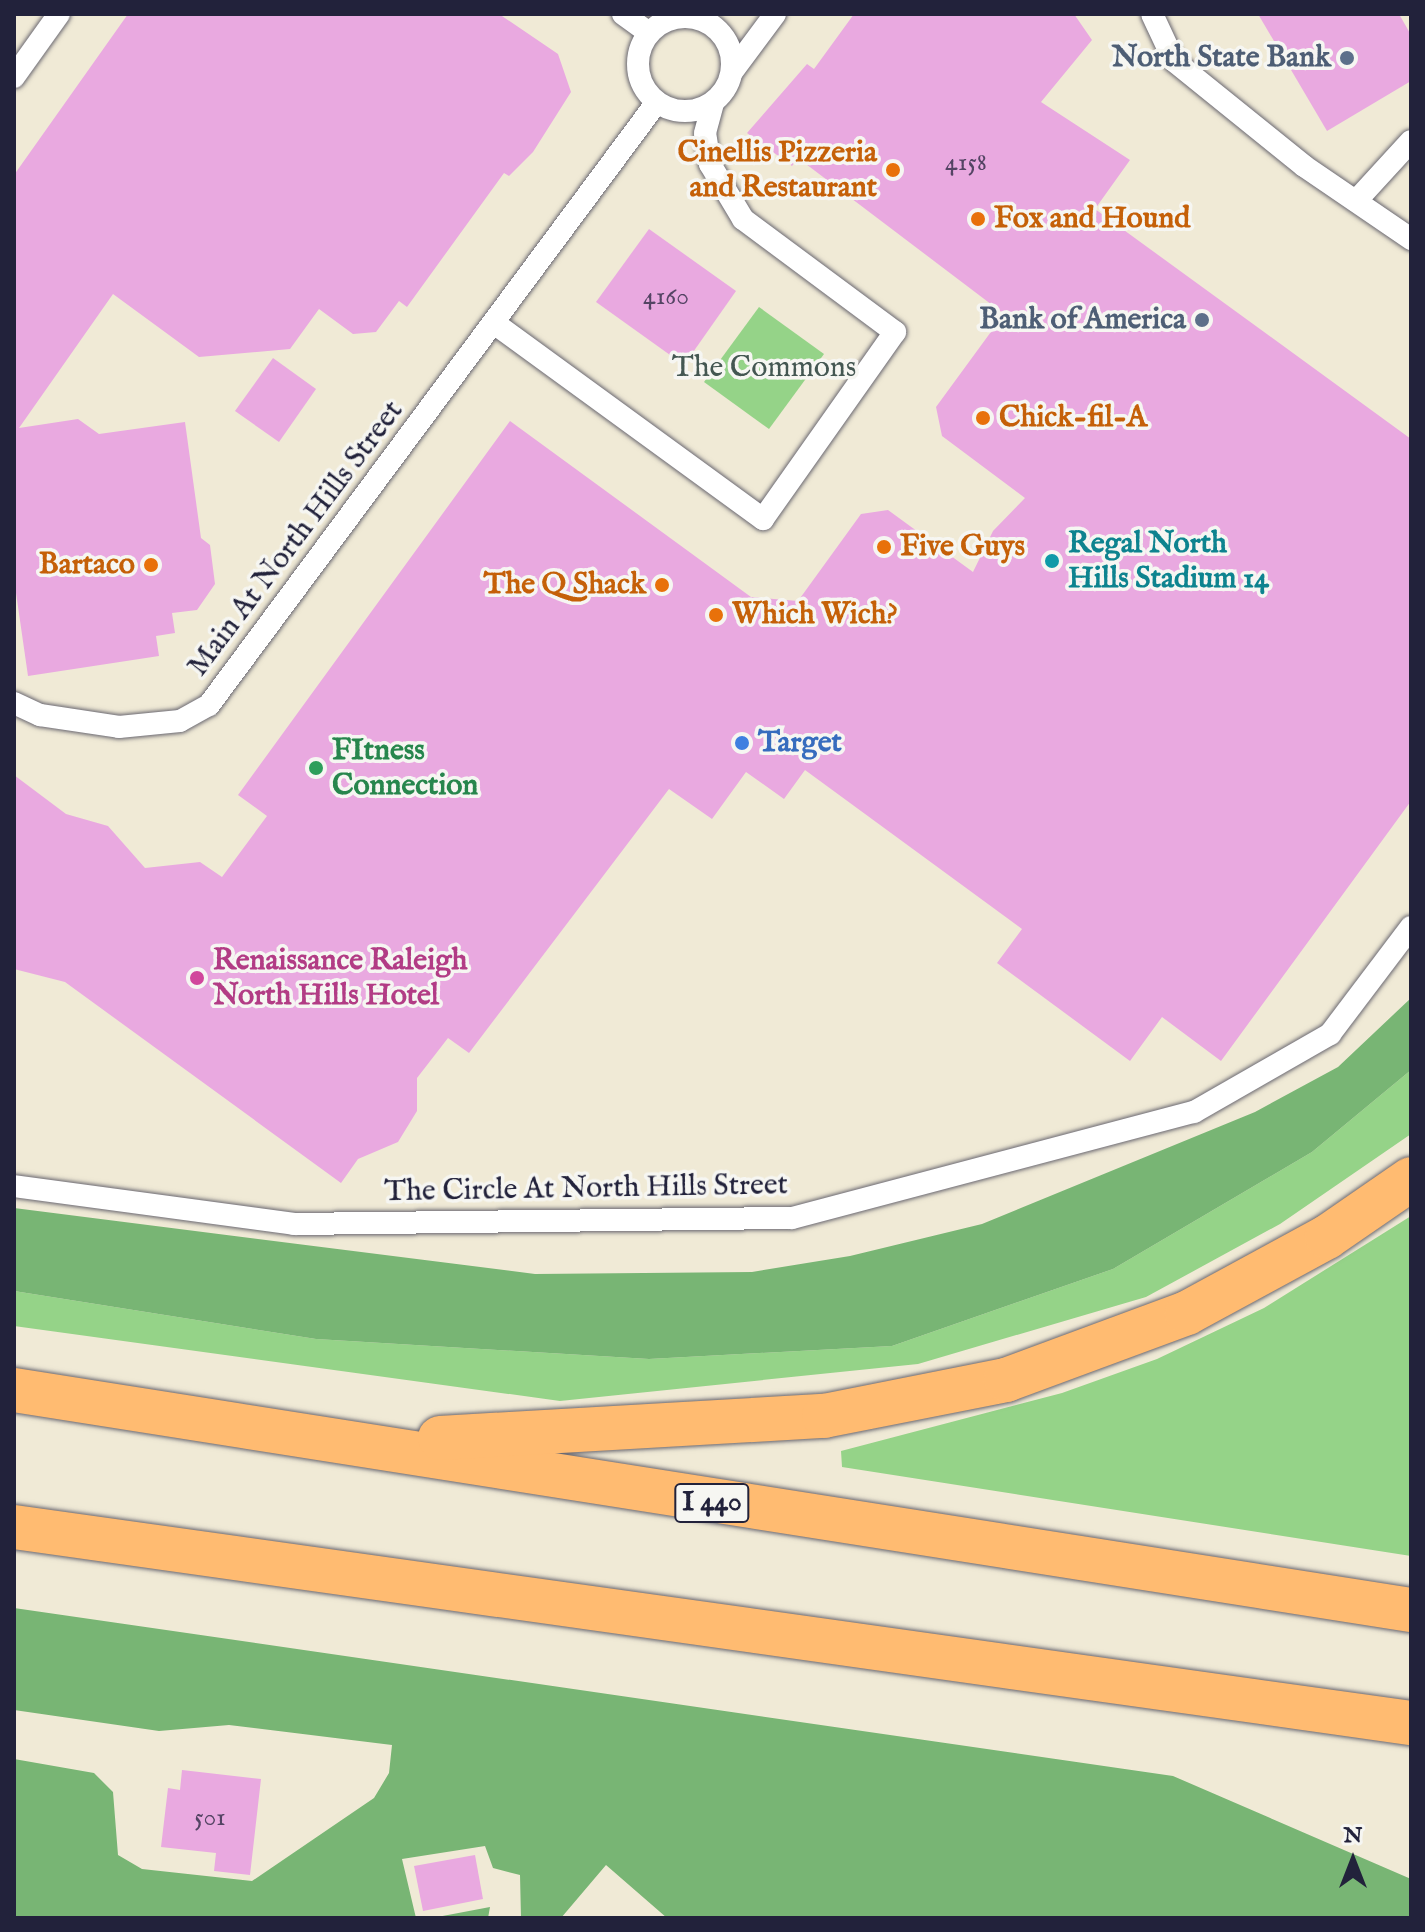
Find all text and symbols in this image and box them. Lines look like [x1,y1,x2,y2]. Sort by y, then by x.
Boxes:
place label: North State Bank [1112,40,1331,76]
marker: North State Bank [1338,49,1356,67]
place label: Cinellis Pizzeria and Restaurant [677,135,877,206]
house number: 4158 [945,147,987,179]
marker: Cinellis Pizzeria and Restaurant [884,161,902,179]
place label: Fox and Hound [994,201,1190,237]
marker: Fox and Hound [969,210,987,228]
house number: 4160 [643,281,689,313]
place label: Bank of America [979,302,1186,338]
marker: Bank of America [1193,311,1211,329]
park label: The Commons [672,350,856,386]
street label: Main At North Hills Street [181,394,411,684]
place label: Chick-fil-A [999,400,1147,436]
marker: Chick-fil-A [974,409,992,427]
place label: Regal North Hills Stadium 14 [1068,526,1269,596]
place label: Five Guys [900,529,1025,565]
marker: Five Guys [875,538,893,556]
place label: Bartaco [39,547,135,583]
marker: Regal North Hills Stadium 14 [1043,552,1061,570]
marker: Bartaco [142,556,160,574]
place label: The Q Shack [483,567,646,603]
marker: The Q Shack [653,576,671,594]
place label: Which Wich? [732,597,897,633]
marker: Which Wich? [707,606,725,624]
place label: Target [758,725,842,761]
place label: FItness Connection [332,733,478,804]
marker: Target [733,734,751,752]
marker: FItness Connection [307,759,325,777]
place label: Renaissance Raleigh North Hills Hotel [213,943,467,1014]
marker: Renaissance Raleigh North Hills Hotel [188,969,206,987]
street label: The Circle At North Hills Street [384,1167,788,1211]
road number: I 440 [674,1479,750,1527]
house number: 501 [194,1802,226,1834]
north arrow [1313,1820,1393,1900]
text: N [1343,1822,1363,1850]

